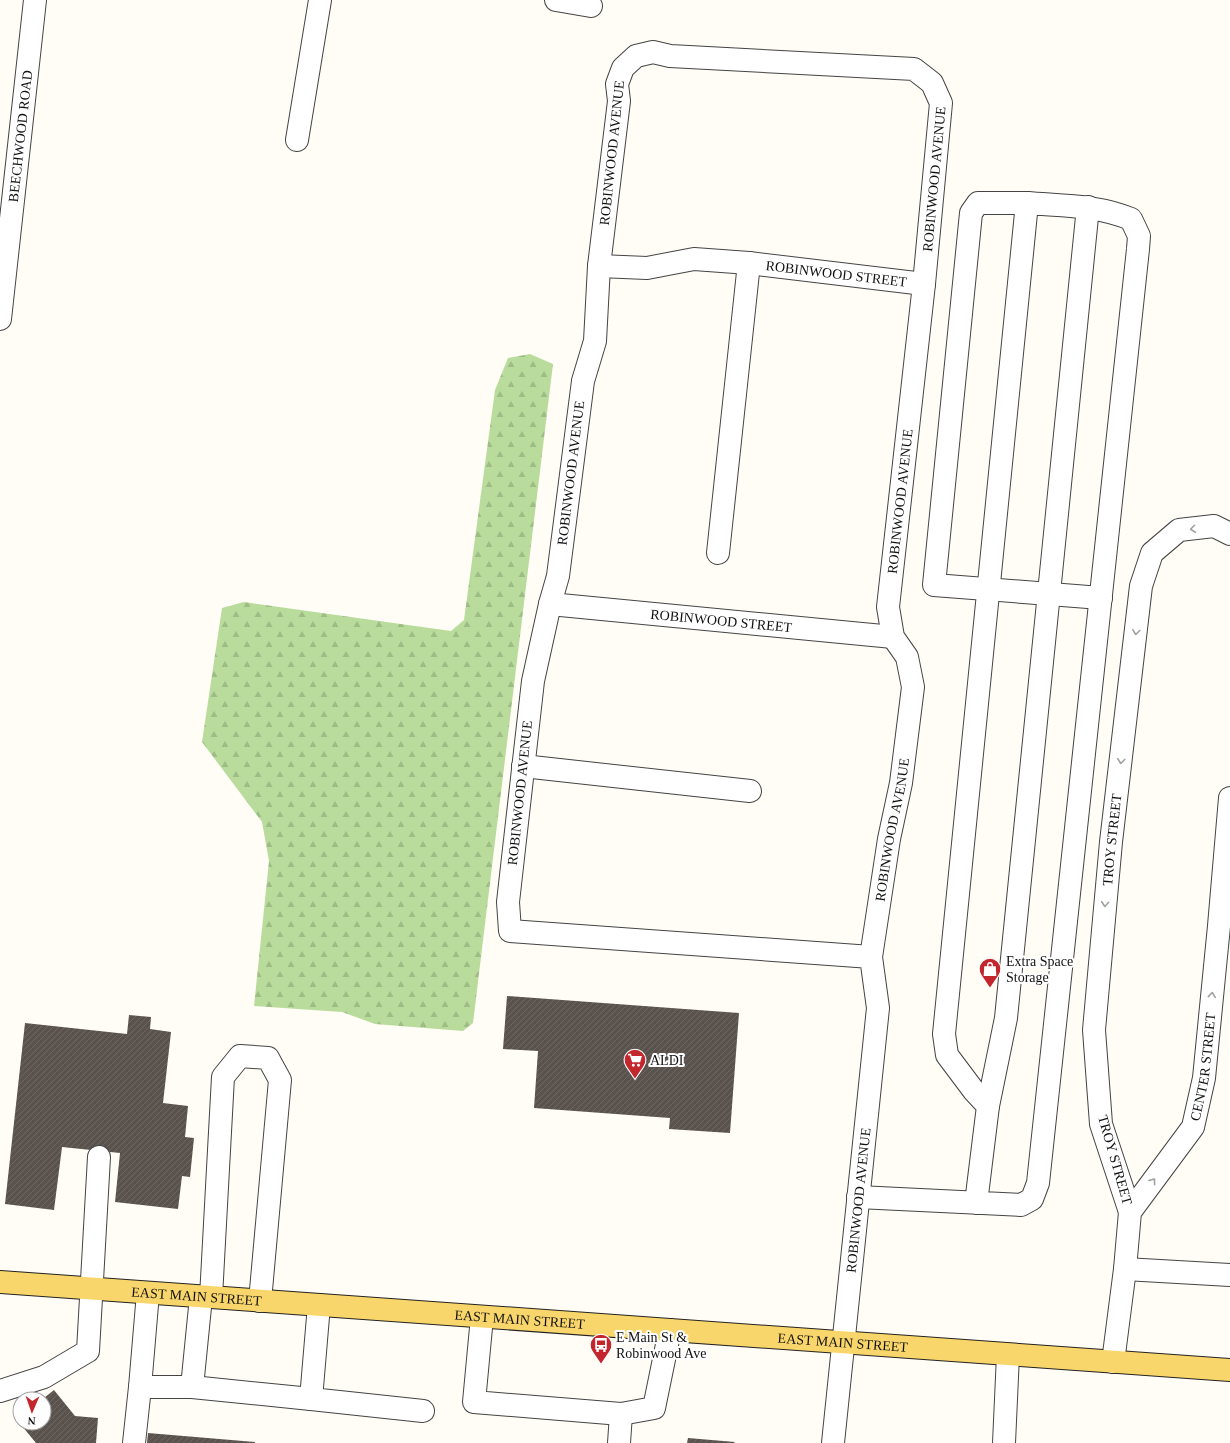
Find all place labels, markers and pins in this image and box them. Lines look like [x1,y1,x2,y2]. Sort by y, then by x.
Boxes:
place label: Extra Space Storage [1006,954,1073,985]
shop icon: Extra Space Storage [977,956,1003,989]
supermarket icon: ALDI [622,1047,648,1080]
place label: ALDI [650,1053,684,1068]
place label: E Main St & Robinwood Ave [616,1330,706,1361]
bus stop icon: E Main St & Robinwood Ave [588,1332,614,1365]

